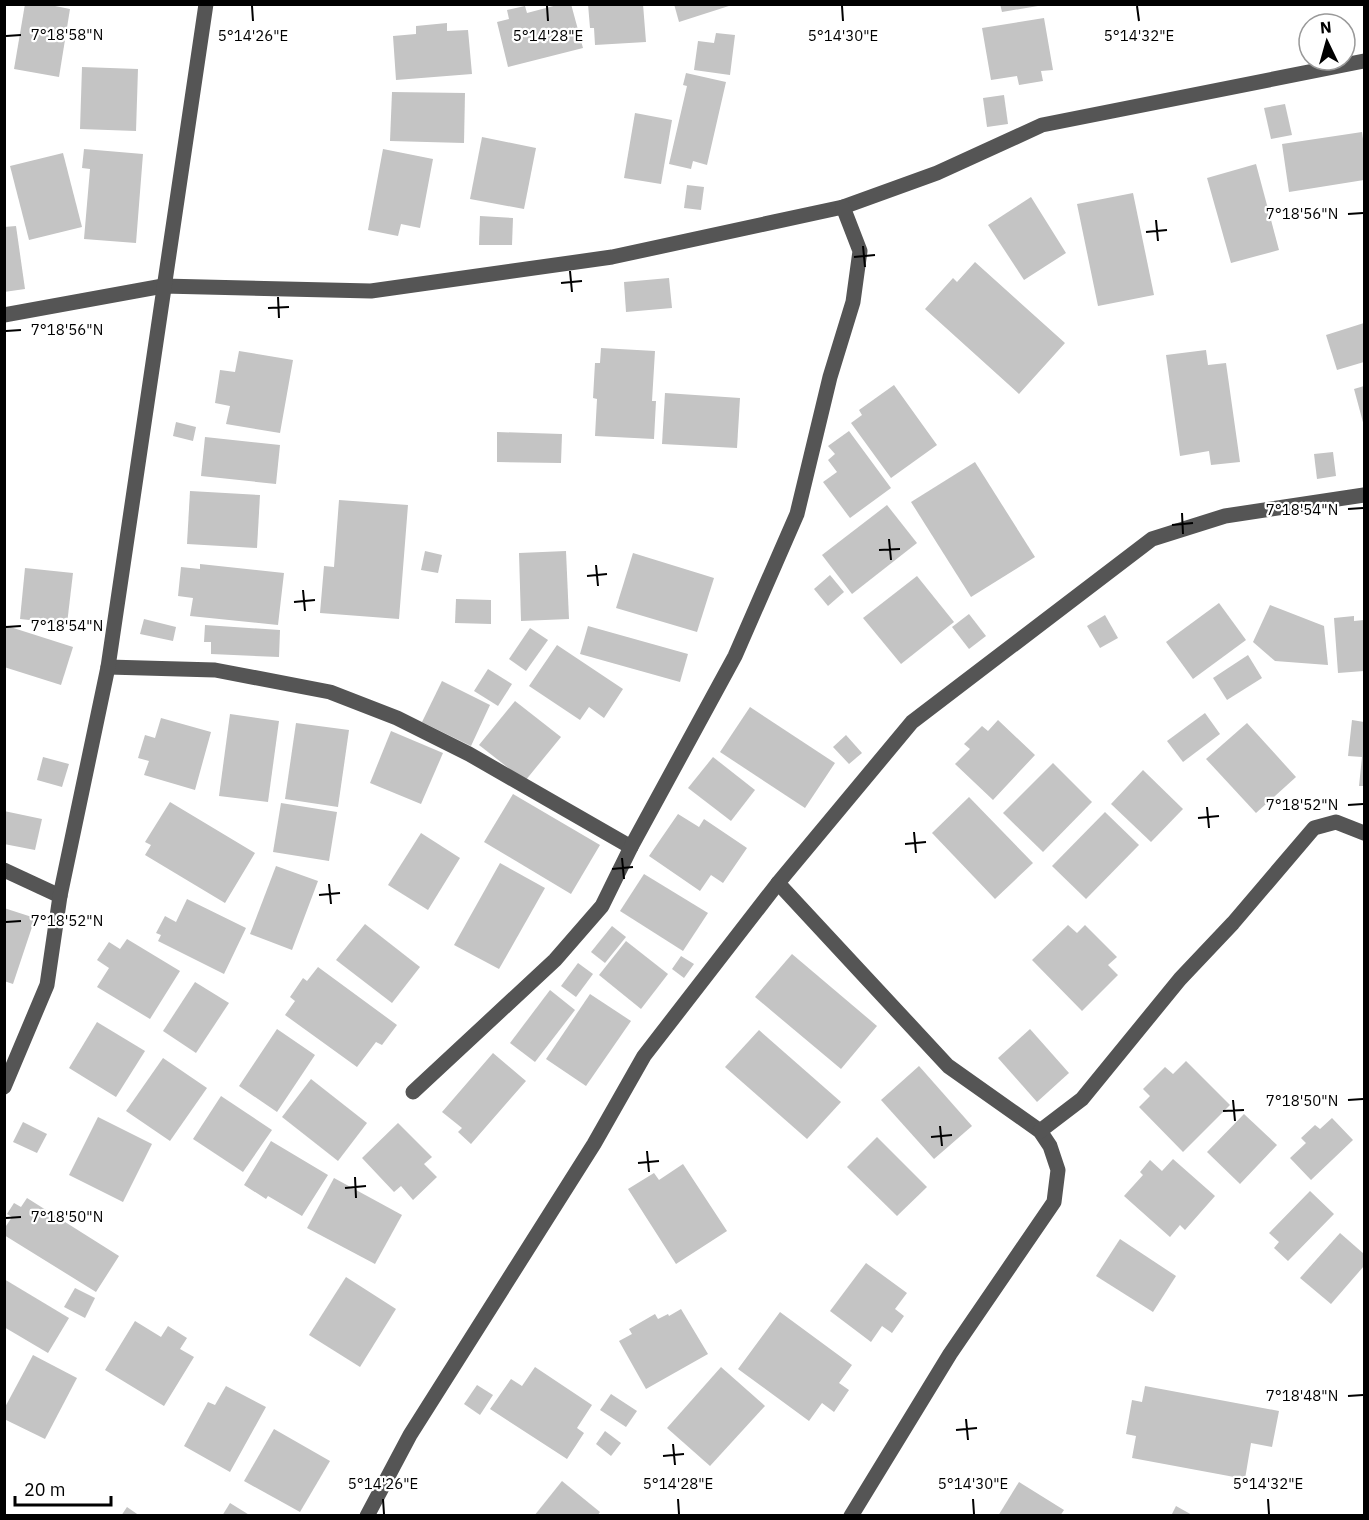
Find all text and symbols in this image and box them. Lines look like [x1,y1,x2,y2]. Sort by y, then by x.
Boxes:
north arrow [1297,12,1357,72]
text: N [1319,17,1332,38]
text: 7°18'58"N [31,25,103,44]
text: 5°14'26"E [218,26,288,45]
text: 5°14'28"E [513,26,583,45]
text: 5°14'30"E [808,26,878,45]
text: 5°14'32"E [1104,26,1174,45]
text: 7°18'56"N [1266,204,1338,223]
text: 7°18'56"N [31,320,103,339]
text: 7°18'54"N [1266,500,1338,519]
text: 7°18'54"N [31,616,103,635]
text: 7°18'52"N [1266,795,1338,814]
text: 7°18'52"N [31,911,103,930]
text: 7°18'50"N [1266,1091,1338,1110]
text: 7°18'50"N [31,1207,103,1226]
text: 7°18'48"N [1266,1386,1338,1405]
scale bar [15,1469,111,1507]
text: 5°14'26"E [348,1474,418,1493]
text: 5°14'28"E [643,1474,713,1493]
text: 5°14'30"E [938,1474,1008,1493]
text: 5°14'32"E [1233,1474,1303,1493]
text: 20 m [24,1478,66,1501]

